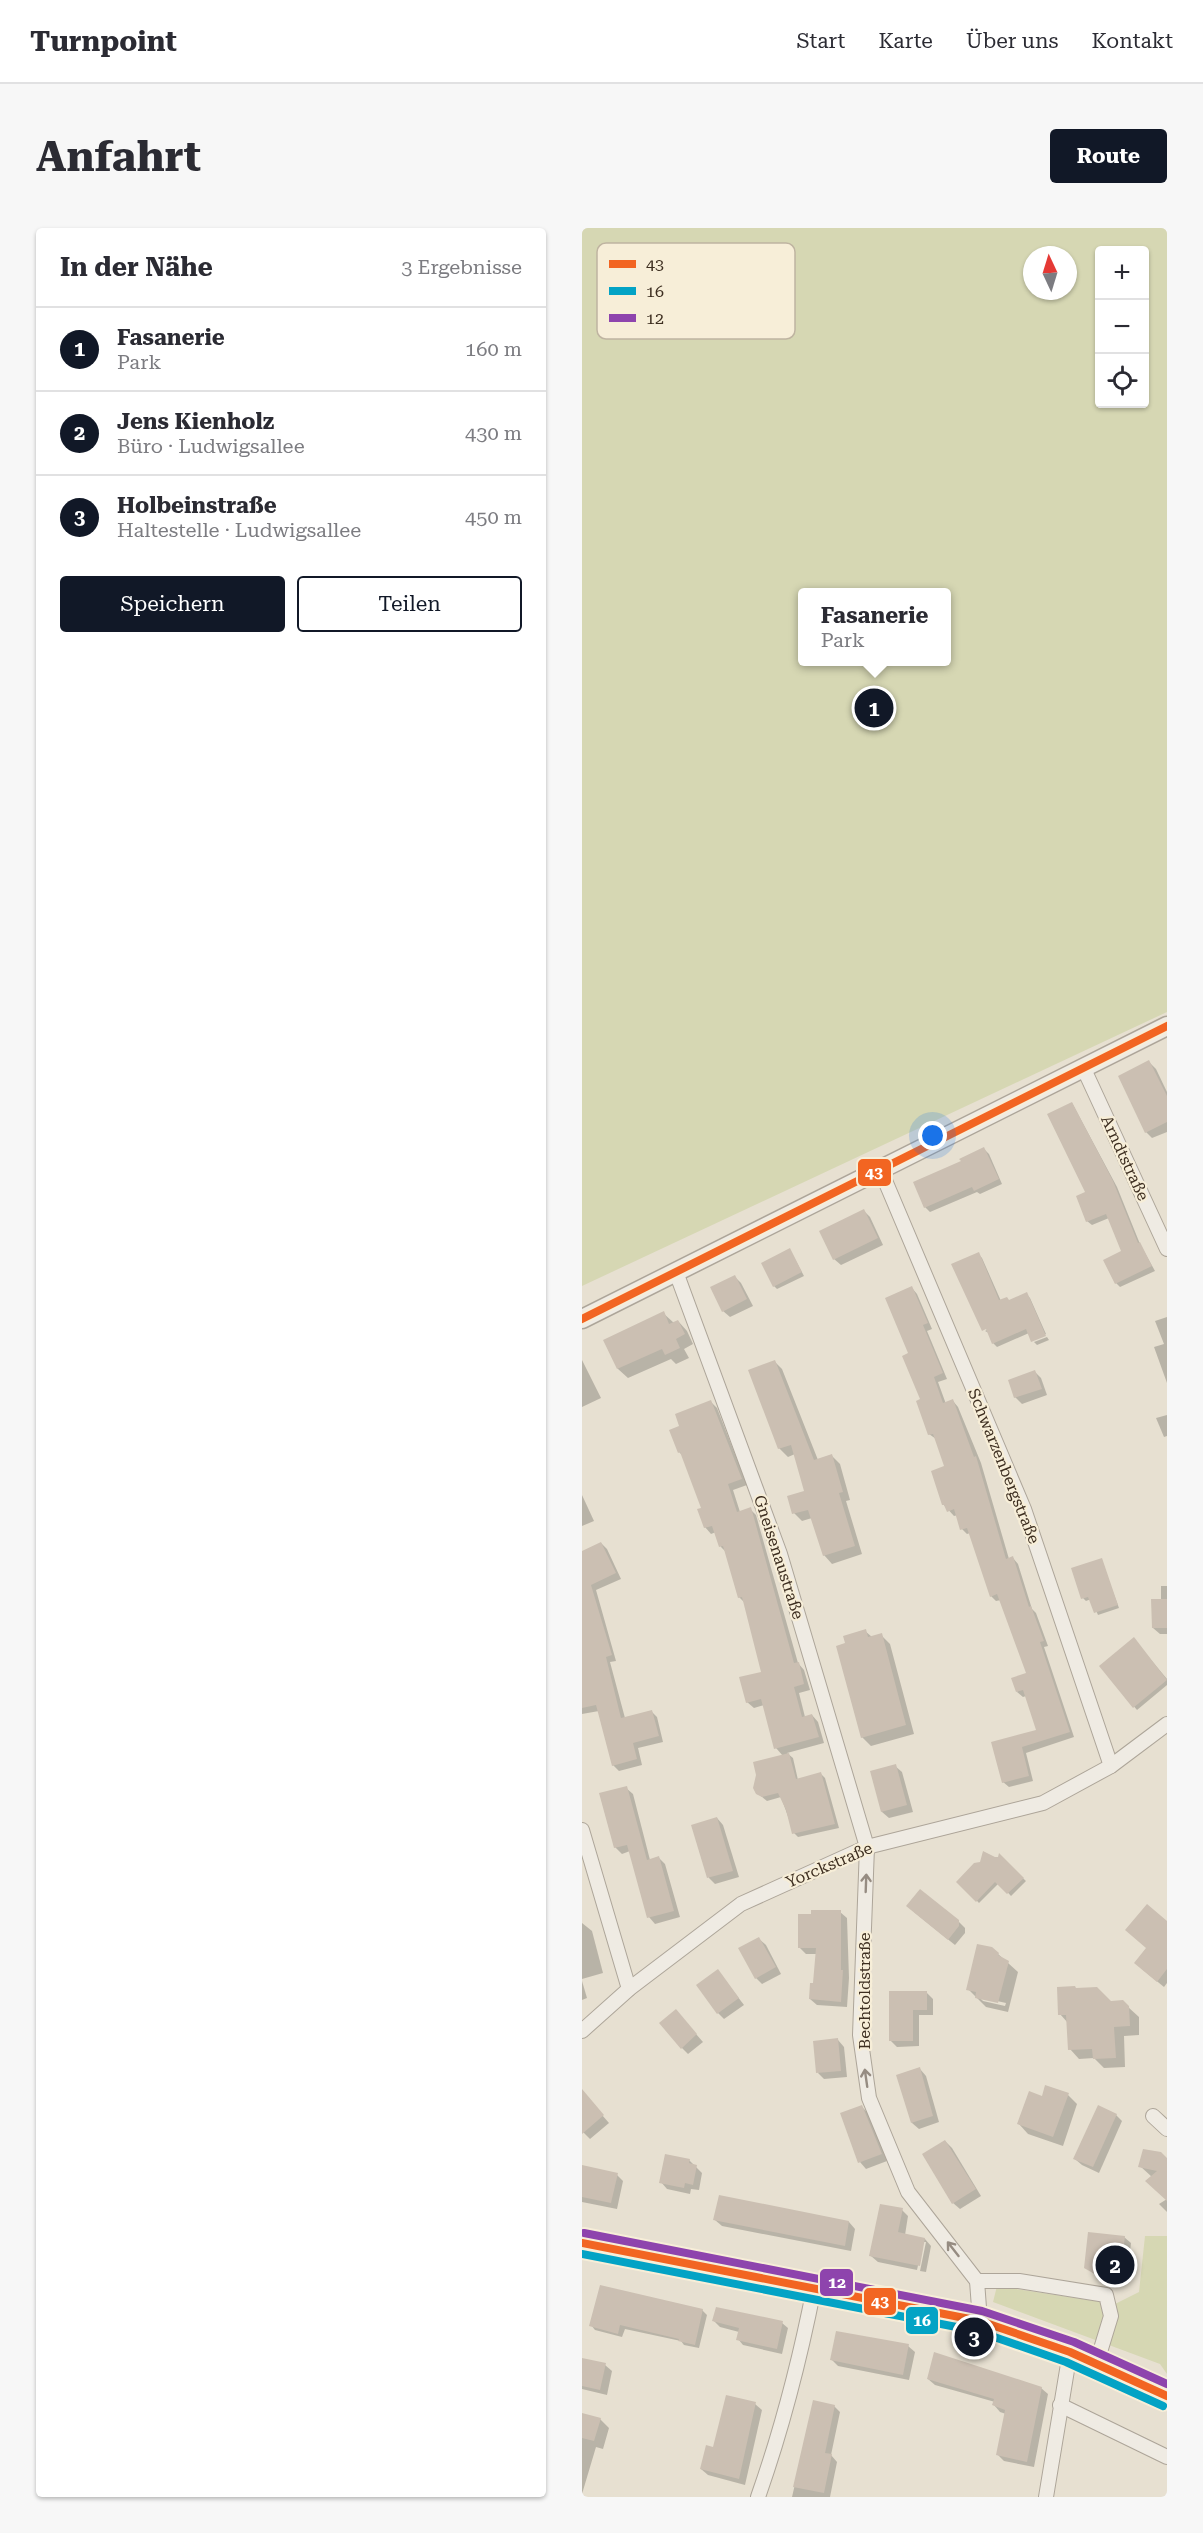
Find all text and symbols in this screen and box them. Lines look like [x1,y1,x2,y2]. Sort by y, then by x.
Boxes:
text: Turnpoint [30,25,177,58]
text: Start [797,29,845,53]
text: Karte [878,29,933,53]
text: Über uns [966,29,1058,53]
text: Kontakt [1091,29,1173,53]
button: Route [1050,129,1167,183]
text: Anfahrt [36,132,201,181]
legend [597,243,795,339]
north arrow [1023,246,1077,300]
map controls [1095,246,1149,408]
button: + [1095,246,1149,300]
text: In der Nähe [60,252,213,282]
text: 3 Ergebnisse [401,255,522,279]
text: 43 [646,255,664,274]
text: 16 [646,282,664,301]
button: − [1095,300,1149,354]
text: 12 [646,309,664,328]
text: Fasanerie [117,325,225,350]
text: 1 [74,337,85,361]
text: 160 m [465,337,522,361]
text: Park [117,350,161,374]
button: locate [1095,354,1149,408]
text: Jens Kienholz [117,409,274,434]
text: 2 [74,421,85,445]
text: 430 m [465,421,522,445]
text: Büro · Ludwigsallee [117,434,305,458]
text: Holbeinstraße [117,493,277,518]
text: 3 [74,505,85,529]
text: 450 m [465,505,522,529]
text: Haltestelle · Ludwigsallee [117,518,361,542]
button: Speichern [60,576,285,632]
button: Teilen [297,576,522,632]
popup [798,588,951,666]
text: Fasanerie [821,603,928,628]
text: Park [821,628,865,652]
pin: 1 [854,686,894,730]
street label: Arndtstraße [1097,1112,1153,1204]
your location [918,1121,947,1150]
line badge: 43 [857,1158,892,1187]
text: 43 [865,1163,883,1182]
street label: Schwarzenbergstraße [964,1386,1044,1547]
street label: Gneisenaustraße [750,1493,808,1622]
street label: Yorckstraße [783,1838,875,1892]
one-way arrow [860,1874,872,1894]
street label: Bechtoldstraße [855,1932,874,2050]
one-way arrow [861,2068,872,2088]
one-way arrow [947,2242,959,2258]
pin: 2 [1096,2242,1134,2288]
line badge: 12 [819,2268,854,2297]
text: 12 [828,2273,846,2292]
line badge: 43 [863,2287,897,2316]
text: 43 [871,2292,889,2311]
line badge: 16 [905,2306,939,2335]
text: 16 [913,2311,931,2330]
pin: 3 [954,2314,994,2360]

